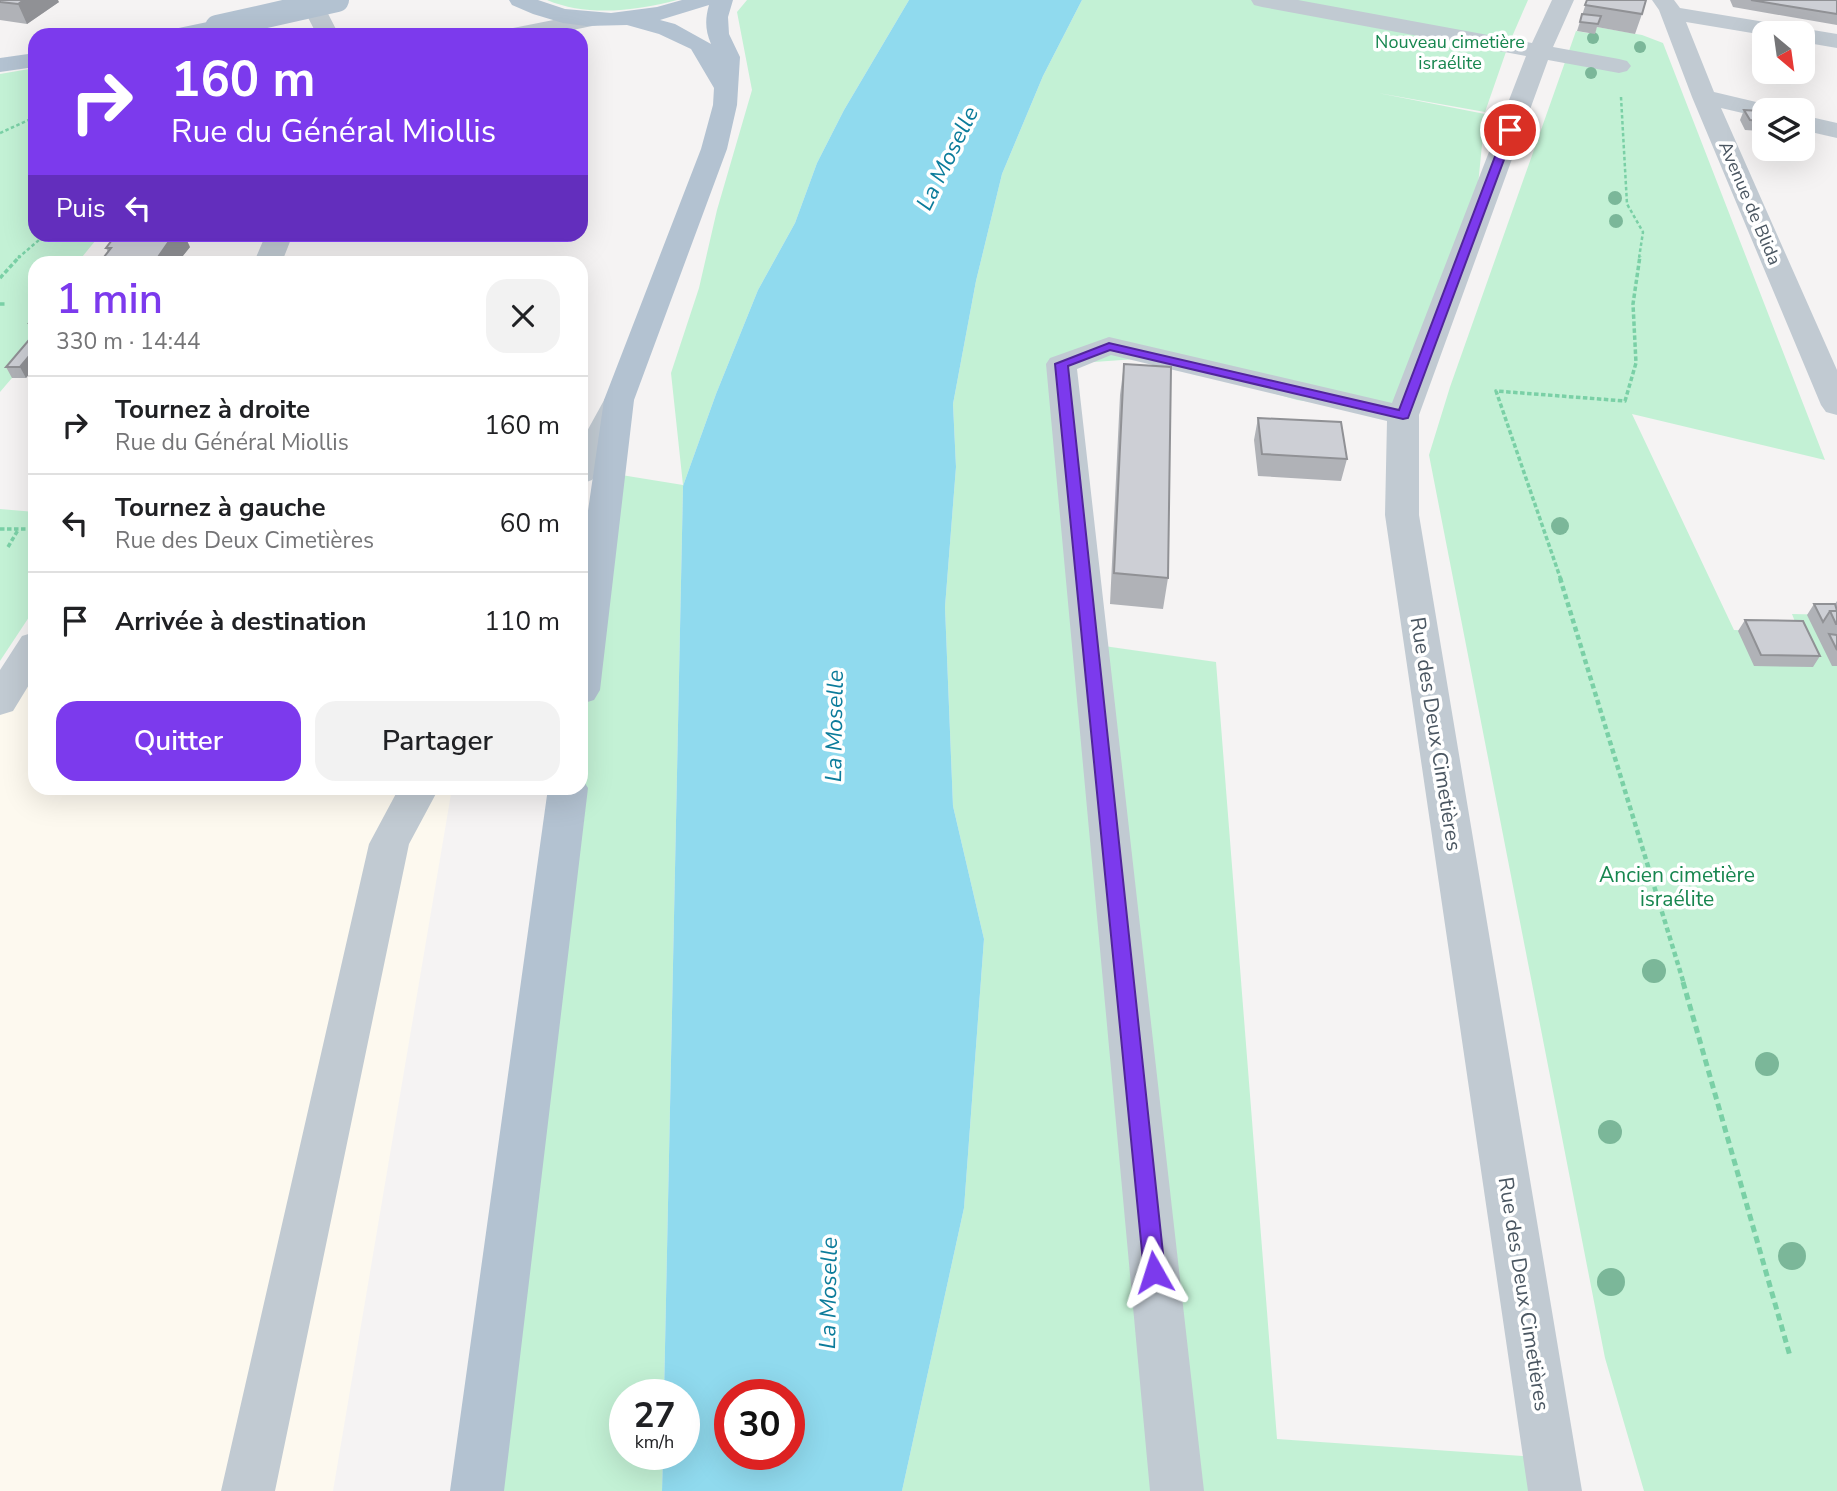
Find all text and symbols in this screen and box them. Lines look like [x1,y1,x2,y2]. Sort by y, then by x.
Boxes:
north arrow [1752,21,1815,84]
map controls [1752,21,1815,161]
park label: Nouveau cimetière israélite [1375,30,1525,75]
text: 160 m [171,46,315,113]
icon: right [56,56,147,147]
button: layers [1752,98,1815,161]
pin [1480,100,1540,160]
water label: La Moselle [909,101,986,215]
text: Rue du Général Miollis [171,110,496,153]
icon: arrive [1491,111,1529,149]
street label: Avenue de Blida [1713,137,1787,269]
icon: left [119,189,157,227]
text: Puis [56,191,105,226]
text: 1 min [56,271,163,328]
button: close [486,279,560,353]
text: 330 m · 14:44 [56,326,201,357]
text: Tournez à droite [115,392,310,427]
icon: right [56,406,94,444]
text: 160 m [484,408,560,443]
text: Rue du Général Miollis [115,427,349,458]
text: Tournez à gauche [115,490,326,525]
icon: left [56,504,94,542]
text: 60 m [500,506,560,541]
text: Rue des Deux Cimetières [115,525,374,556]
icon: arrive [56,602,94,640]
text: Arrivée à destination [115,604,366,639]
text: 110 m [484,604,560,639]
street label: Rue des Deux Cimetières [1404,615,1468,853]
water label: La Moselle [818,670,851,782]
button: Quitter [56,701,301,781]
button: Partager [315,701,560,781]
park label: Ancien cimetière israélite [1599,861,1755,913]
street label: Rue des Deux Cimetières [1492,1175,1556,1413]
position arrow [1117,1235,1191,1309]
water label: La Moselle [812,1237,845,1349]
speed limit sign: 30 [714,1379,805,1470]
text: 27 [633,1392,676,1439]
text: km/h [635,1430,674,1454]

